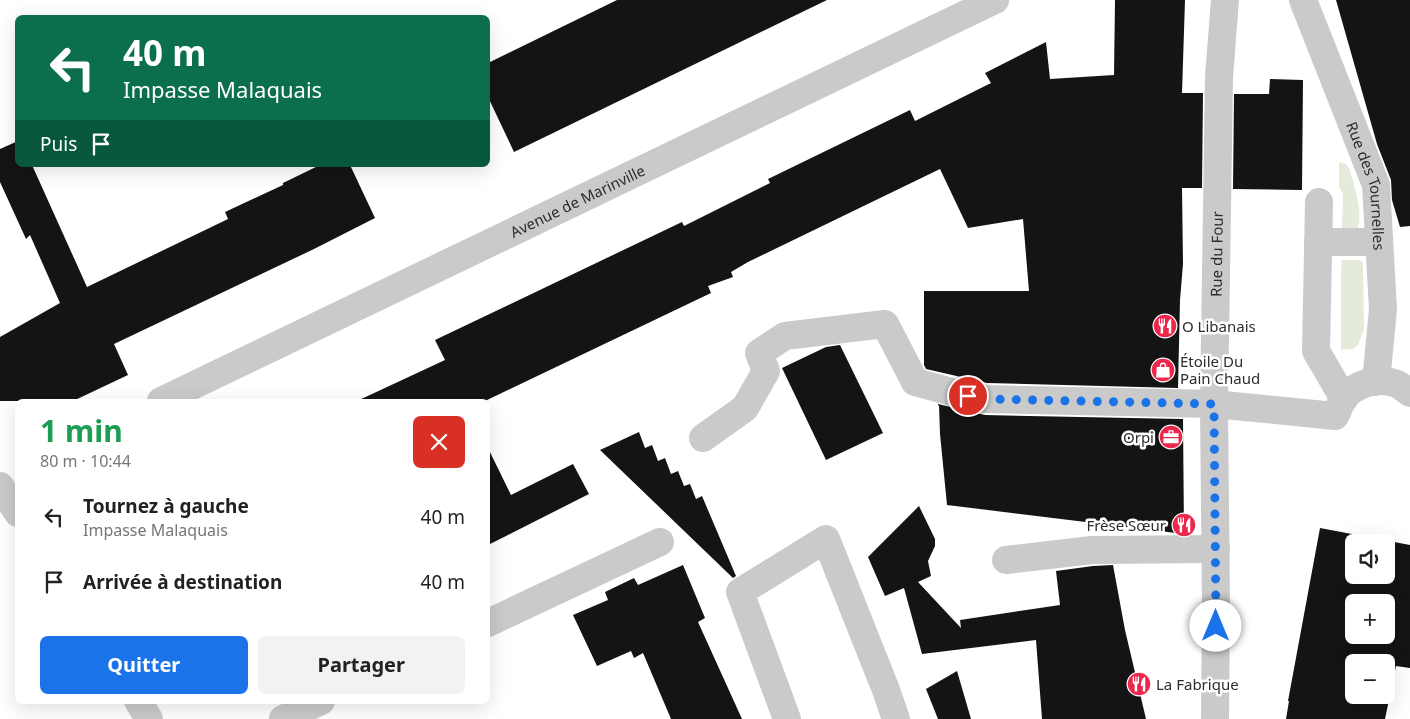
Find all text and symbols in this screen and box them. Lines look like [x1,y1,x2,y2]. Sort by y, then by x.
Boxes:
text: 40 m [123,29,206,76]
icon: left [40,35,105,100]
text: Impasse Malaquais [123,74,322,104]
street label: Rue des Tournelles [1342,119,1390,251]
icon: arrive [87,130,115,158]
text: Puis [40,131,77,157]
street label: Avenue de Marinville [507,160,648,242]
street label: Rue du Four [1206,211,1227,297]
restaurant icon: O Libanais [1152,313,1178,339]
place label: O Libanais [1182,316,1256,336]
place label: Étoile Du Pain Chaud [1180,351,1260,388]
shop icon: Étoile Du Pain Chaud [1150,357,1176,383]
pin [947,375,989,417]
icon: arrive [954,382,982,410]
text: 1 min [40,410,123,451]
button: close [413,416,465,468]
office icon: Orpi [1158,424,1184,450]
place label: Orpi [1123,427,1154,447]
text: 80 m · 10:44 [40,450,131,472]
text: Tournez à gauche [83,493,249,519]
icon: left [40,503,68,531]
text: 40 m [421,504,465,530]
restaurant icon: Frèse Sœur [1171,512,1197,538]
place label: Frèse Sœur [1086,515,1166,535]
text: Impasse Malaquais [83,519,228,541]
map controls [1345,534,1395,704]
button: sound [1345,534,1395,584]
icon: arrive [40,568,68,596]
text: Arrivée à destination [83,569,282,595]
text: 40 m [421,569,465,595]
button: + [1345,594,1395,644]
position arrow [1189,599,1241,651]
button: Quitter [40,636,248,694]
button: Partager [258,636,465,694]
button: − [1345,654,1395,704]
restaurant icon: La Fabrique [1126,671,1152,697]
place label: La Fabrique [1156,674,1239,694]

